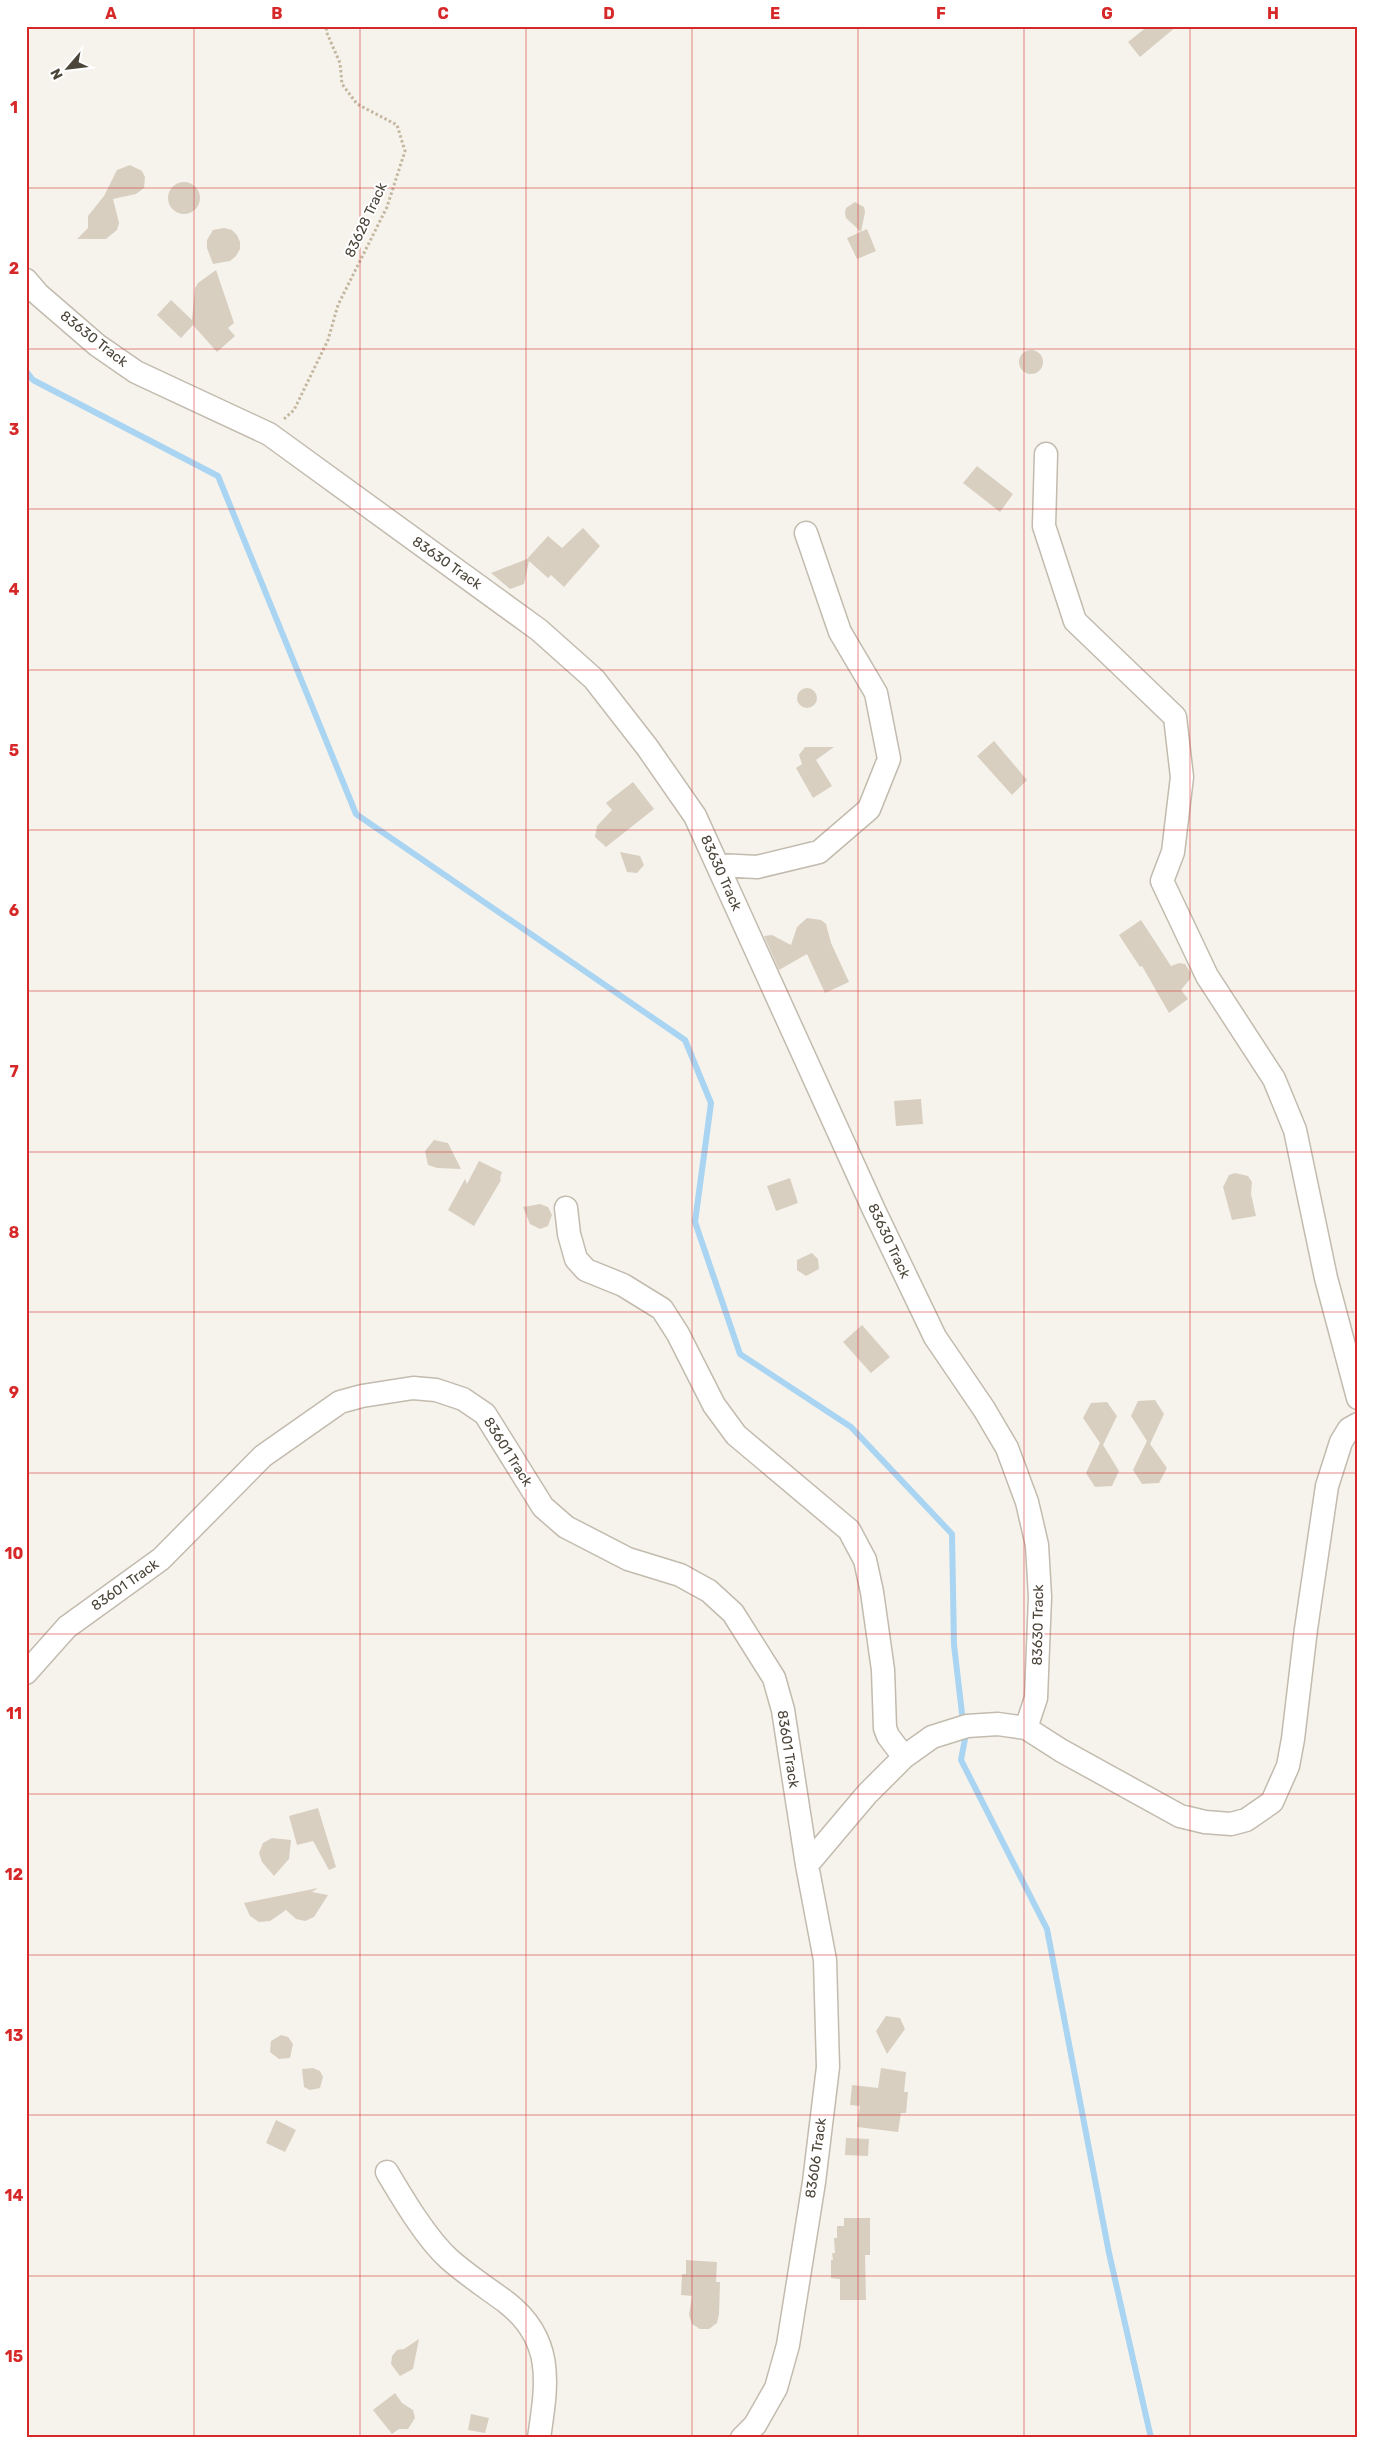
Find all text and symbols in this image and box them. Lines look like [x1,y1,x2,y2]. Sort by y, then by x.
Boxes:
text: A [105,4,117,23]
text: B [271,4,283,23]
text: C [437,4,449,23]
text: D [603,4,615,23]
text: E [770,4,780,23]
text: F [936,4,946,23]
text: G [1101,4,1113,23]
text: H [1267,4,1279,23]
north arrow [42,42,92,92]
text: N [47,65,67,82]
text: 1 [10,98,18,117]
street label: 83628 Track [341,179,391,260]
text: 2 [9,259,19,278]
street label: 83630 Track [57,307,132,371]
text: 3 [9,420,19,439]
street label: 83630 Track [409,533,486,594]
text: 4 [9,580,20,599]
text: 5 [9,741,19,760]
street label: 83630 Track [697,833,746,914]
text: 6 [9,901,19,920]
text: 7 [9,1062,19,1081]
street label: 83630 Track [864,1201,914,1282]
text: 8 [9,1223,20,1242]
text: 9 [9,1383,19,1402]
street label: 83601 Track [480,1414,536,1490]
text: 10 [5,1544,24,1563]
street label: 83601 Track [88,1555,163,1614]
street label: 83630 Track [1029,1584,1047,1666]
text: 11 [6,1704,22,1723]
street label: 83601 Track [773,1709,803,1790]
text: 12 [5,1865,23,1884]
text: 13 [5,2026,23,2045]
street label: 83606 Track [802,2116,830,2199]
text: 14 [5,2186,24,2205]
text: 15 [5,2347,23,2366]

